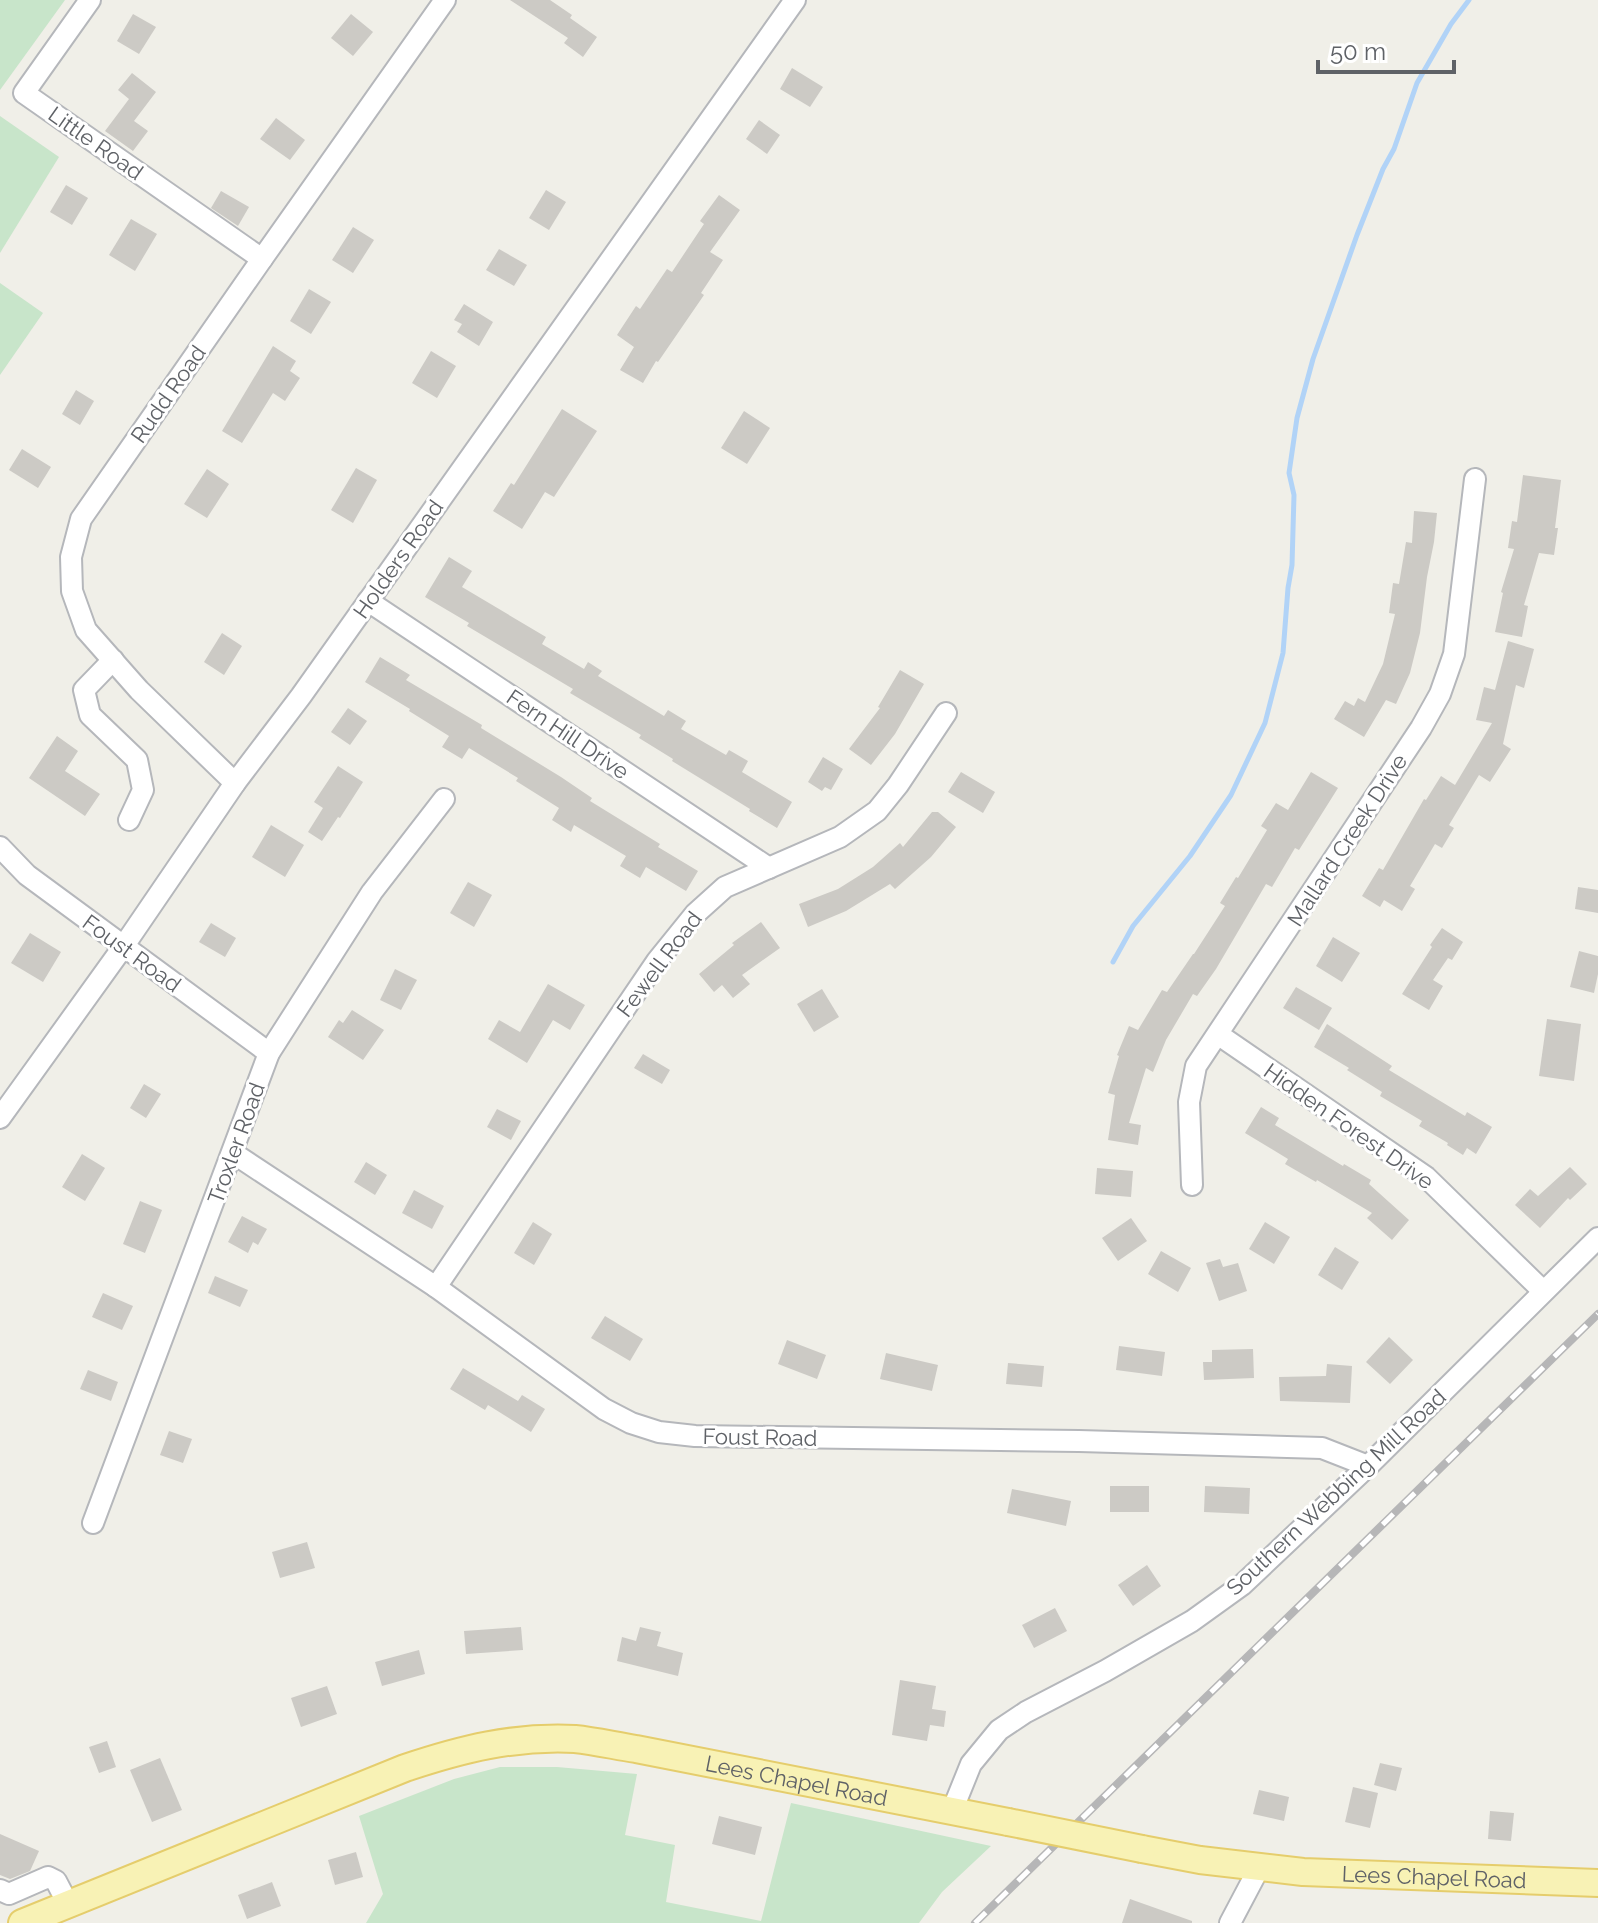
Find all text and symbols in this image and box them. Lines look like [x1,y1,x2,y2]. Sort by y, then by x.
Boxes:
scale bar [1318,24,1454,74]
text: 50 m [1330,37,1386,66]
street label: Little Road [44,101,148,185]
street label: Rudd Road [125,340,211,448]
street label: Holders Road [348,495,448,623]
street label: Fern Hill Drive [502,684,634,784]
street label: Mallard Creek Drive [1282,749,1412,931]
street label: Fewell Road [611,906,707,1022]
street label: Foust Road [78,909,186,997]
street label: Hidden Forest Drive [1259,1058,1439,1194]
street label: Troxler Road [202,1079,270,1207]
street label: Southern Webbing Mill Road [1221,1384,1451,1600]
street label: Foust Road [702,1423,818,1451]
street label: Lees Chapel Road [703,1750,890,1811]
street label: Lees Chapel Road [1341,1860,1527,1893]

